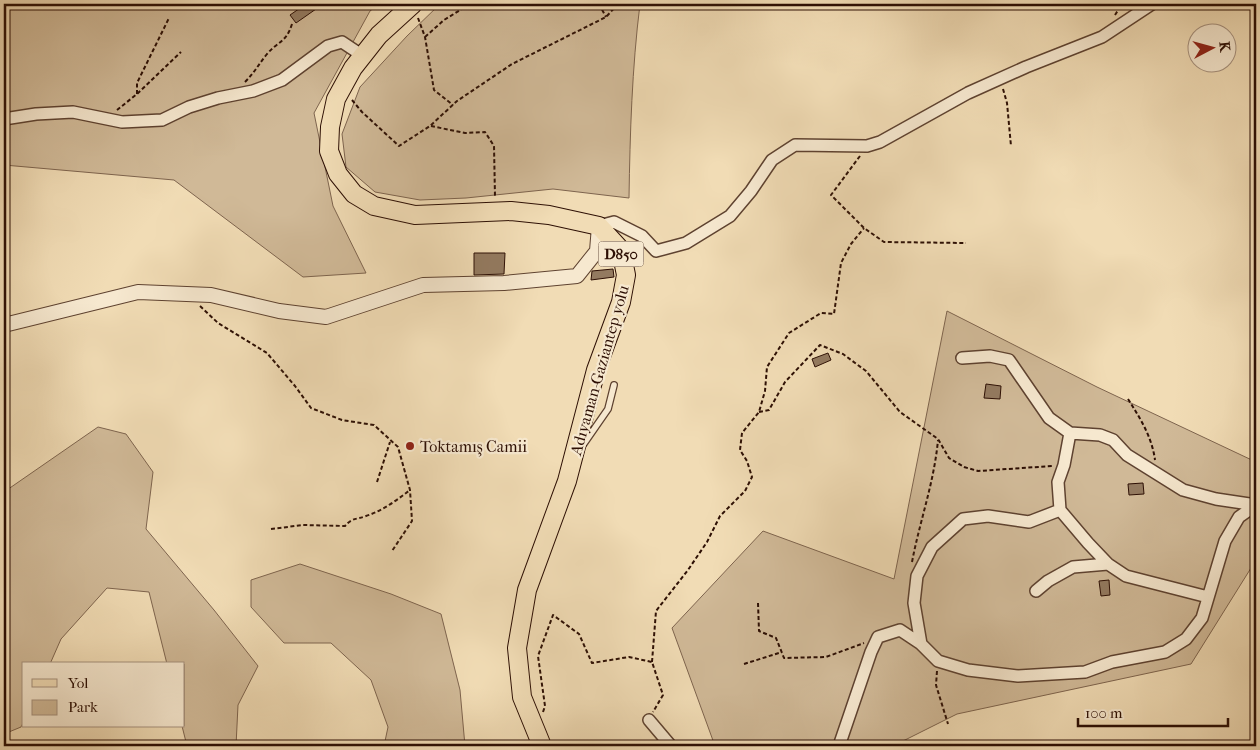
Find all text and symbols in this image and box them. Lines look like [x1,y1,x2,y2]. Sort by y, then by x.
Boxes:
north arrow [1188,22,1238,72]
text: K [1215,41,1234,53]
road number: D850 [598,242,644,266]
street label: Adıyaman-Gaziantep yolu [566,283,633,458]
place label: Toktamış Camii [420,437,527,457]
marker: Toktamış Camii [404,440,416,452]
legend [22,662,185,728]
text: Yol [67,674,88,692]
scale bar [1078,695,1228,727]
text: Park [68,698,98,716]
text: 100 m [1085,704,1123,722]

